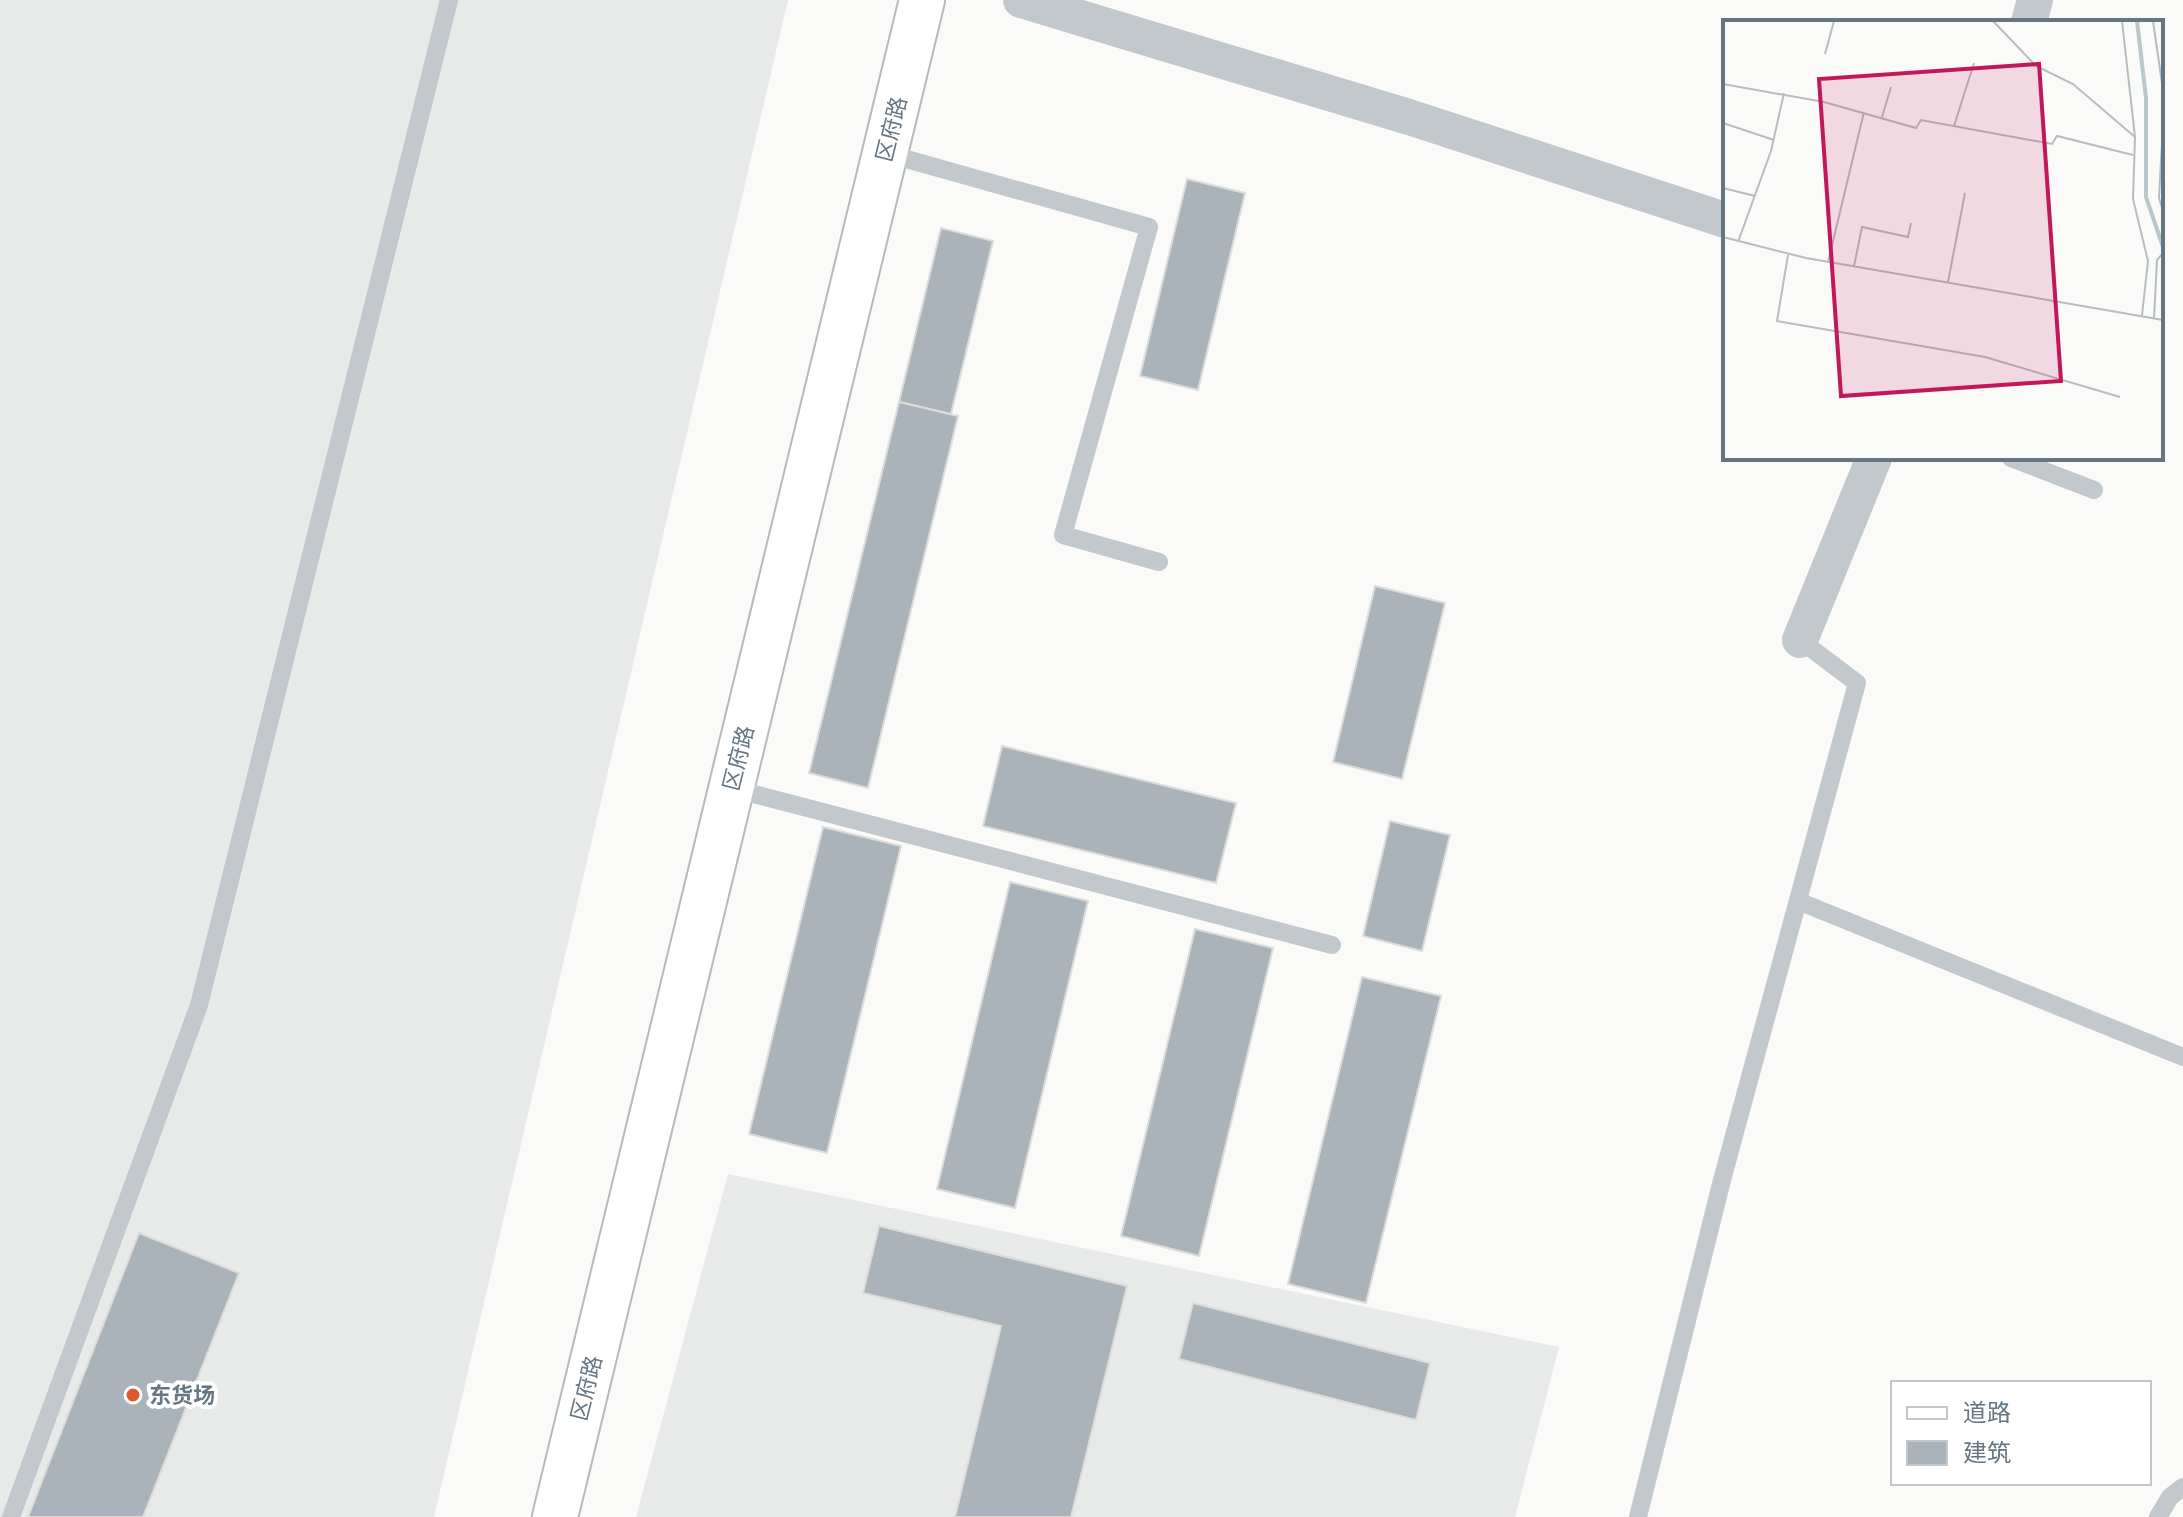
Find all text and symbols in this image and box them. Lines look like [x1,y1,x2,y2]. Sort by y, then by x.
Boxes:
inset map [1723,20,2163,460]
street label: 区府路 [868,93,913,164]
street label: 区府路 [715,722,760,793]
street label: 区府路 [563,1352,608,1423]
place label: 东货场 [149,1380,215,1409]
legend [1891,1381,2151,1485]
marker: 东货场 [124,1386,142,1404]
text: 道路 [1963,1396,2011,1428]
text: 建筑 [1963,1436,2011,1468]

